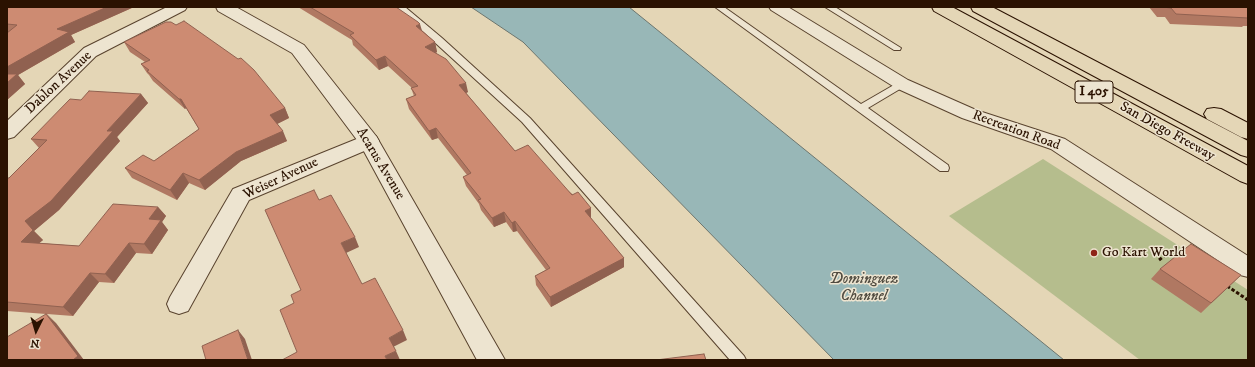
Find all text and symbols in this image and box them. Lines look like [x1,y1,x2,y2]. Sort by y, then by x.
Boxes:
street label: Dablon Avenue [22,48,96,118]
road number: I 405 [1075,81,1113,103]
street label: San Diego Freeway [1116,99,1218,165]
street label: Recreation Road [970,107,1062,155]
street label: Acarus Avenue [352,125,408,203]
street label: Weiser Avenue [241,154,321,204]
place label: Go Kart World [1102,245,1185,261]
marker: Go Kart World [1089,248,1099,258]
water label: Dominguez Channel [829,271,899,306]
north arrow [16,311,56,351]
text: N [30,336,40,350]

